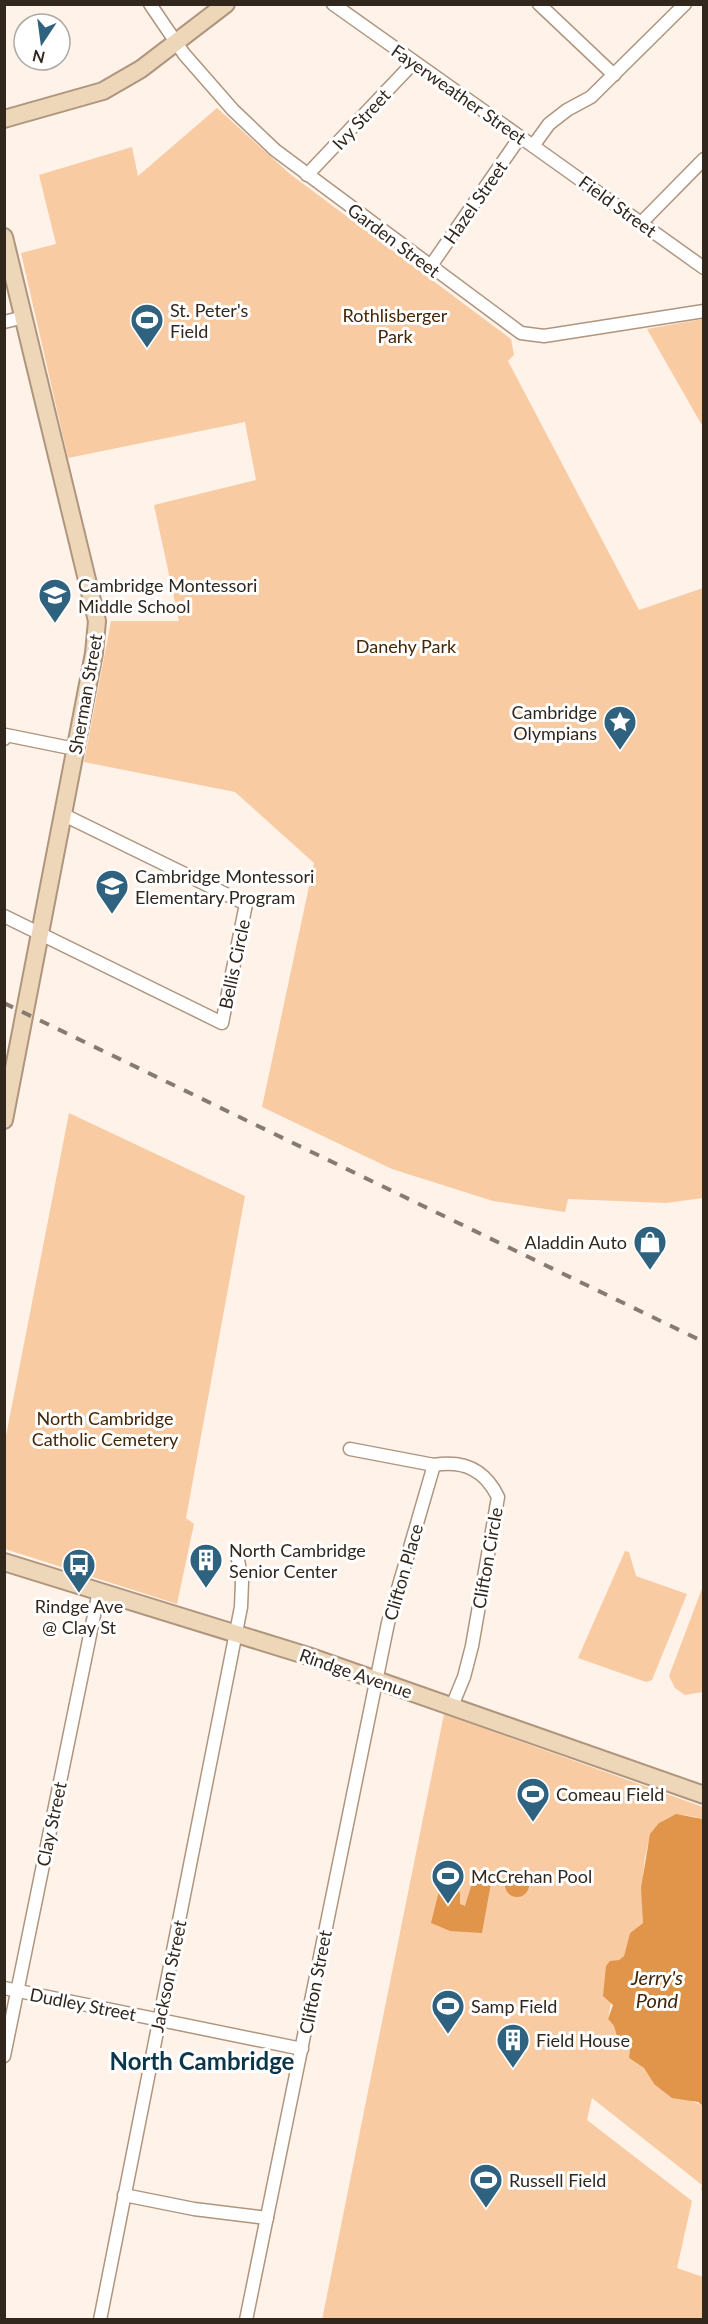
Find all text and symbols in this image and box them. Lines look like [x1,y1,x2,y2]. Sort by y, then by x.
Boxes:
north arrow [12,12,72,72]
street label: Fayerweather Street [387,39,531,149]
text: N [30,46,47,68]
street label: Ivy Street [327,84,395,154]
street label: Hazel Street [438,156,512,248]
street label: Field Street [575,171,661,242]
street label: Garden Street [344,198,445,282]
place label: St. Peter's Field [170,299,248,342]
sports icon: St. Peter's Field [129,302,165,349]
park label: Rothlisberger Park [343,304,448,347]
place label: Cambridge Montessori Middle School [78,574,257,617]
school or university icon: Cambridge Montessori Middle School [37,577,73,624]
street label: Sherman Street [64,632,106,756]
park label: Danehy Park [356,635,457,657]
place label: Cambridge Olympians [511,701,597,744]
place icon: Cambridge Olympians [602,704,638,751]
place label: Cambridge Montessori Elementary Program [135,865,314,908]
school or university icon: Cambridge Montessori Elementary Program [94,868,130,915]
street label: Bellis Circle [214,917,254,1011]
shop icon: Aladdin Auto [632,1224,668,1271]
place label: Aladdin Auto [525,1231,627,1253]
park label: North Cambridge Catholic Cemetery [32,1407,179,1450]
street label: Clifton Circle [467,1506,507,1610]
street label: Clifton Place [379,1521,427,1623]
place label: North Cambridge Senior Center [229,1539,366,1582]
building icon: North Cambridge Senior Center [188,1542,224,1589]
bus stop icon: Rindge Ave @ Clay St [61,1547,97,1594]
place label: Rindge Ave @ Clay St [35,1595,123,1638]
street label: Rindge Avenue [297,1643,415,1703]
sports icon: Comeau Field [515,1776,551,1823]
street label: Clay Street [31,1779,71,1868]
place label: Comeau Field [556,1783,664,1805]
sports icon: McCrehan Pool [430,1858,466,1905]
place label: McCrehan Pool [471,1865,592,1887]
street label: Jackson Street [145,1917,191,2034]
street label: Clifton Street [294,1928,336,2036]
water label: Jerry's Pond [630,1965,683,2012]
street label: Dudley Street [28,1983,139,2025]
sports icon: Samp Field [430,1988,466,2035]
place label: Samp Field [471,1995,557,2017]
building icon: Field House [495,2022,531,2069]
place label: Field House [536,2029,630,2051]
district label: North Cambridge [110,2046,295,2075]
sports icon: Russell Field [468,2162,504,2209]
place label: Russell Field [509,2169,606,2191]

